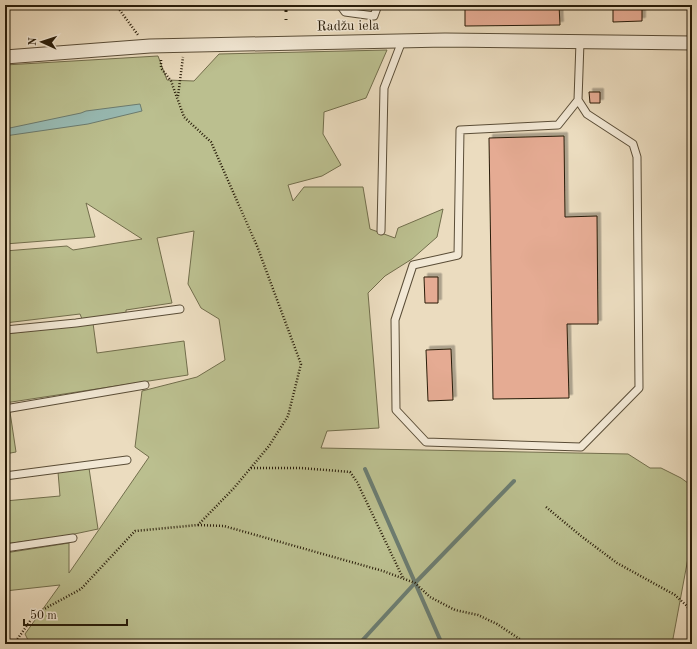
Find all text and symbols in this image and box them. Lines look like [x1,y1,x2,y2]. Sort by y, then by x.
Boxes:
street label: Radžu iela [317,18,380,34]
north arrow [22,22,62,62]
text: N [28,36,39,46]
scale bar [24,601,127,627]
text: 50 m [30,609,57,622]

